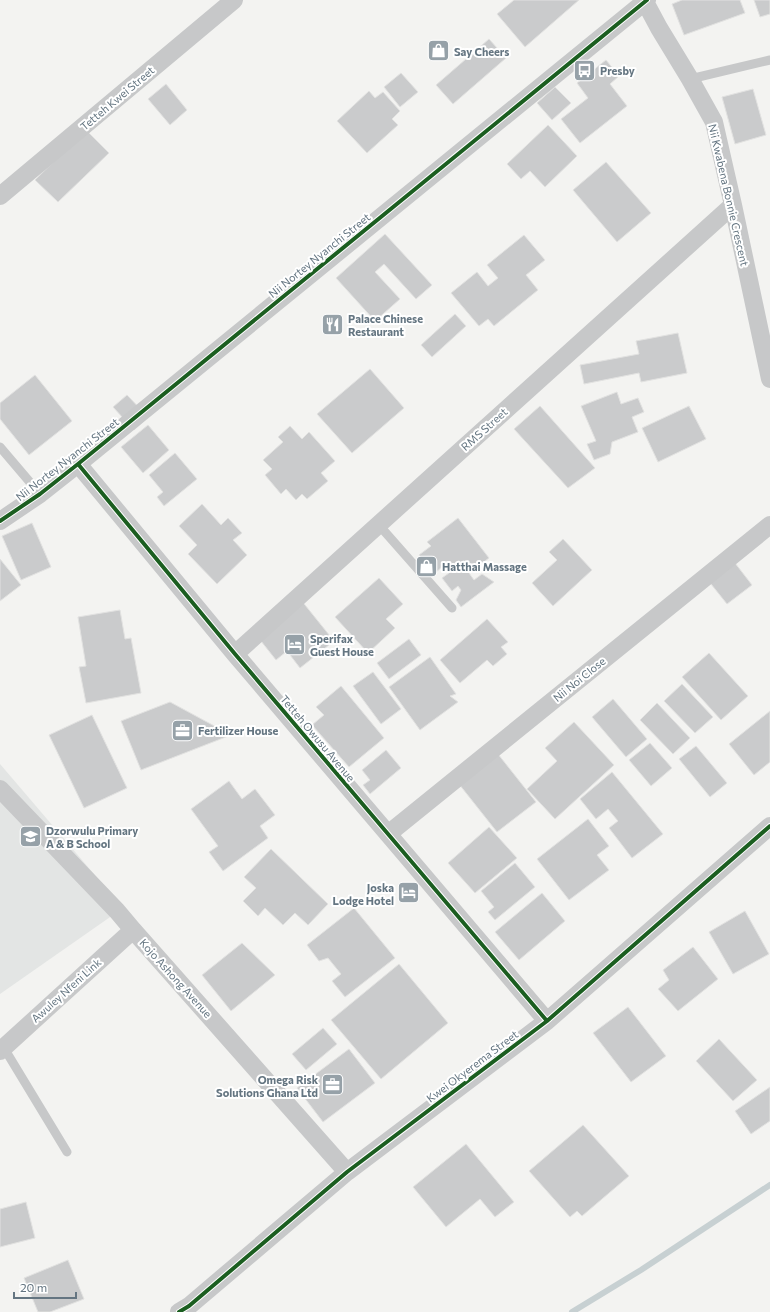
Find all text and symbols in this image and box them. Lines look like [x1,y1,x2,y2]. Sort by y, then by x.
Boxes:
shop icon: Say Cheers [425,38,451,64]
place label: Say Cheers [454,45,509,58]
bus stop icon: Presby [572,57,598,83]
street label: Tetteh Kwei Street [77,63,157,133]
place label: Presby [600,64,635,77]
street label: Nii Kwabena Bonnie Crescent [706,123,752,268]
street label: Nii Nortey Nyanchi Street [266,210,373,300]
restaurant icon: Palace Chinese Restaurant [320,311,346,337]
place label: Palace Chinese Restaurant [348,312,423,338]
street label: RMS Street [458,405,510,453]
street label: Nii Nortey Nyanchi Street [13,415,121,503]
shop icon: Hatthai Massage [413,553,439,579]
place label: Hatthai Massage [442,560,527,573]
hotel icon: Sperifax Guest House [282,631,308,657]
place label: Sperifax Guest House [310,632,374,658]
street label: Nii Noi Close [550,654,608,704]
street label: Tetteh Owusu Avenue [278,692,358,784]
office icon: Fertilizer House [169,717,195,743]
place label: Fertilizer House [198,724,279,737]
school or university icon: Dzorwulu Primary A & B School [18,823,44,849]
place label: Dzorwulu Primary A & B School [46,824,138,850]
hotel icon: Joska Lodge Hotel [396,880,422,906]
place label: Joska Lodge Hotel [333,881,394,907]
street label: Kojo Ashong Avenue [137,936,215,1020]
street label: Awuley Nfeni Link [28,955,104,1025]
street label: Kwei Okyerema Street [424,1027,521,1105]
office icon: Omega Risk Solutions Ghana Ltd [320,1072,346,1098]
place label: Omega Risk Solutions Ghana Ltd [216,1073,319,1099]
scale bar [14,1274,76,1300]
text: 20 m [20,1280,47,1294]

